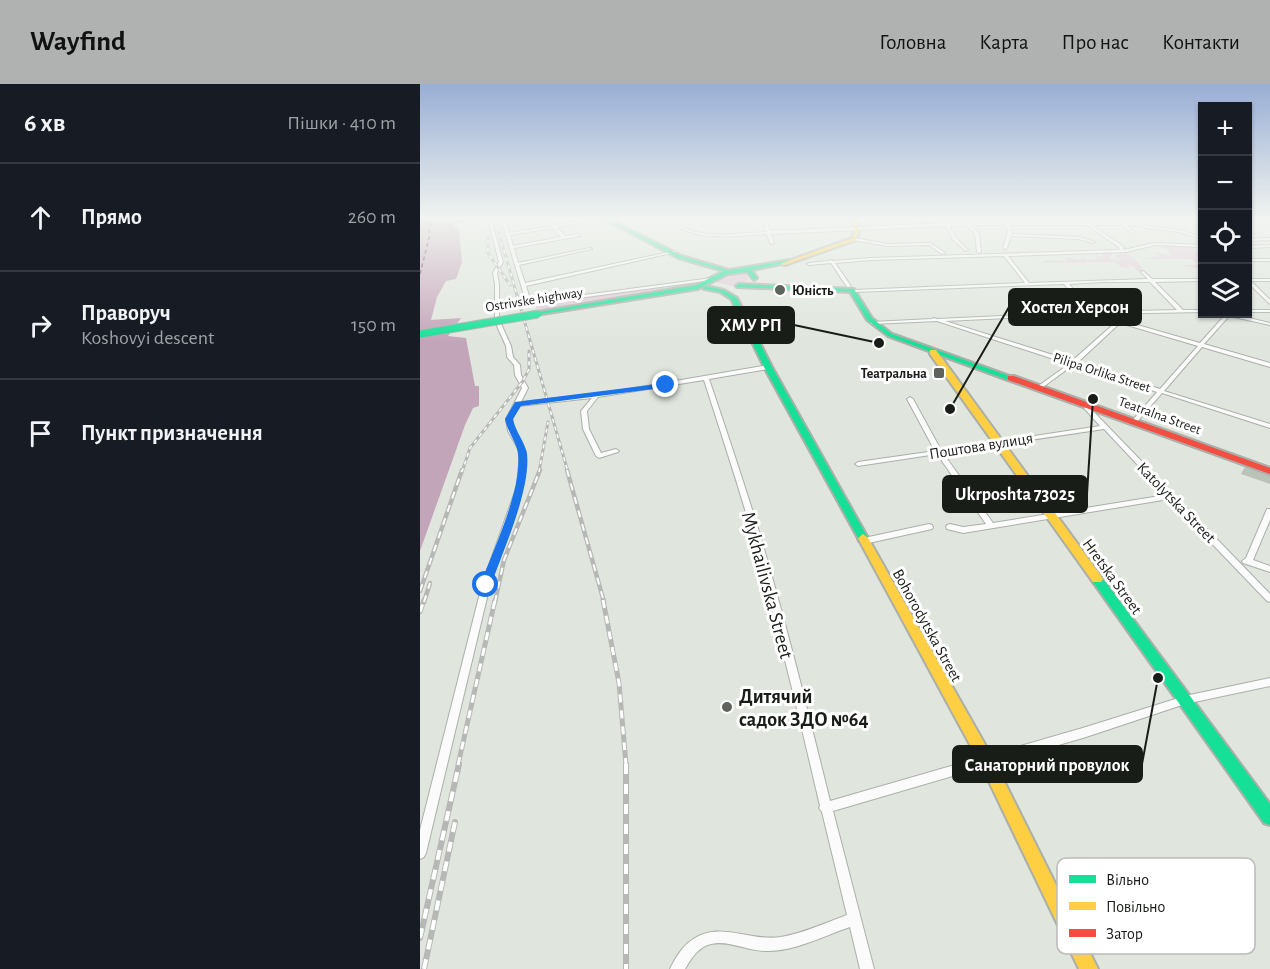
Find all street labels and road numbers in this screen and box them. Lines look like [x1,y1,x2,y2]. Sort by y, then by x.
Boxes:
street label: Ostrivske highway [484,285,584,315]
street label: Pilipa Orlika Street [1051,351,1153,395]
street label: Teatralna Street [1117,395,1203,438]
street label: Поштова вулиця [928,430,1034,463]
street label: Katolytska Street [1133,459,1219,547]
street label: Mykhailivska Street [738,510,796,662]
street label: Hretska Street [1080,536,1145,617]
street label: Bohorodytska Street [889,566,965,685]

